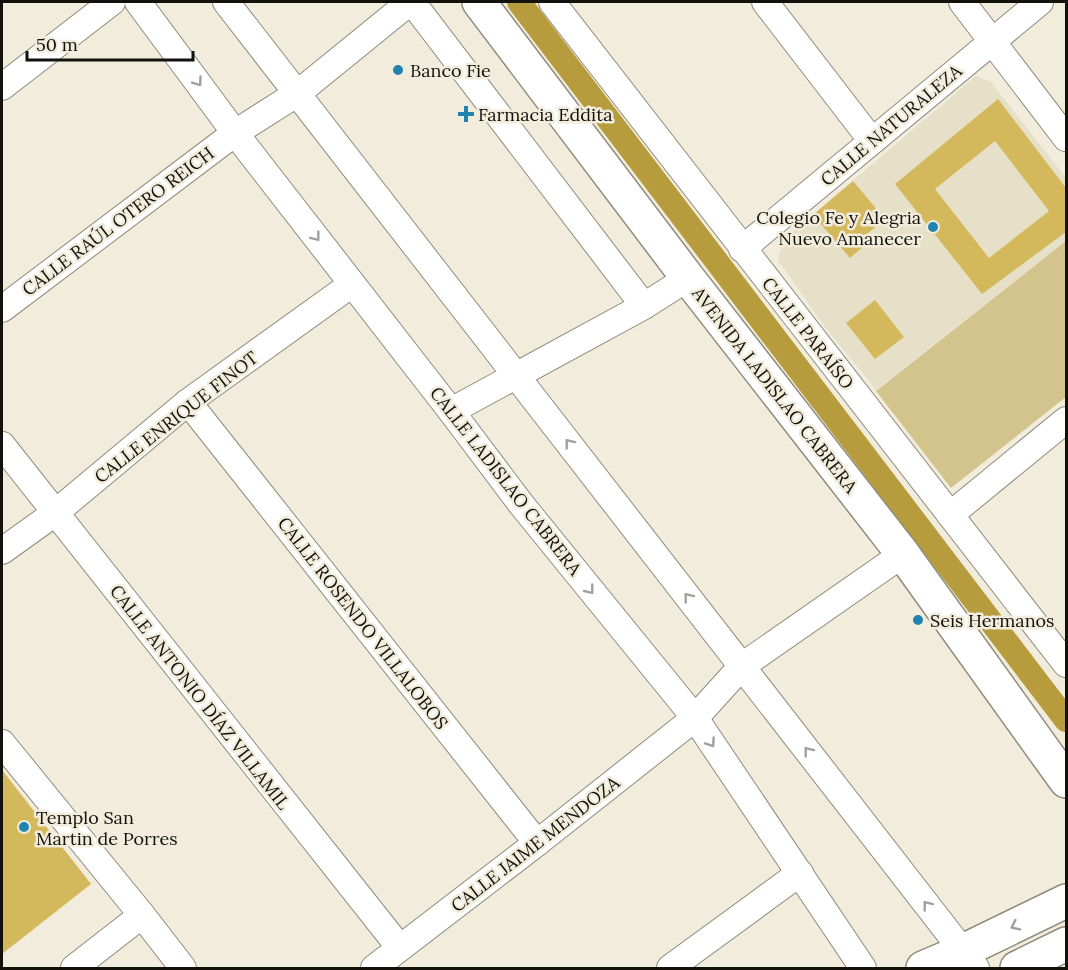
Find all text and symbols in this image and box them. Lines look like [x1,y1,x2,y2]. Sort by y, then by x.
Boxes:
scale bar [27,24,194,62]
text: 50 m [36,33,78,56]
place label: Banco Fie [410,59,491,82]
street label: CALLE NATURALEZA [816,59,967,191]
marker: Banco Fie [391,63,405,77]
one-way arrow [190,76,201,87]
place label: Farmacia Eddita [478,103,613,126]
marker: Farmacia Eddita [459,107,473,121]
street label: CALLE RAÚL OTERO REICH [18,141,218,301]
place label: Colegio Fe y Alegria Nuevo Amanecer [756,206,921,250]
marker: Colegio Fe y Alegria Nuevo Amanecer [926,220,940,234]
one-way arrow [308,231,319,242]
street label: CALLE PARAÍSO [757,272,859,394]
street label: AVENIDA LADISLAO CABRERA [687,282,863,498]
street label: CALLE ENRIQUE FINOT [90,346,263,488]
street label: CALLE LADISLAO CABRERA [425,382,587,581]
one-way arrow [566,438,577,449]
street label: CALLE ROSENDO VILLALOBOS [273,512,453,734]
street label: CALLE ANTONIO DÍAZ VILLAMIL [105,580,295,815]
one-way arrow [583,583,594,594]
one-way arrow [685,593,696,604]
place label: Seis Hermanos [930,609,1054,632]
marker: Seis Hermanos [911,613,925,627]
one-way arrow [704,736,715,747]
one-way arrow [804,747,815,758]
street label: CALLE JAIME MENDOZA [446,771,625,917]
place label: Templo San Martin de Porres [36,806,177,850]
marker: Templo San Martin de Porres [17,820,31,834]
one-way arrow [924,901,935,912]
one-way arrow [1010,919,1021,931]

